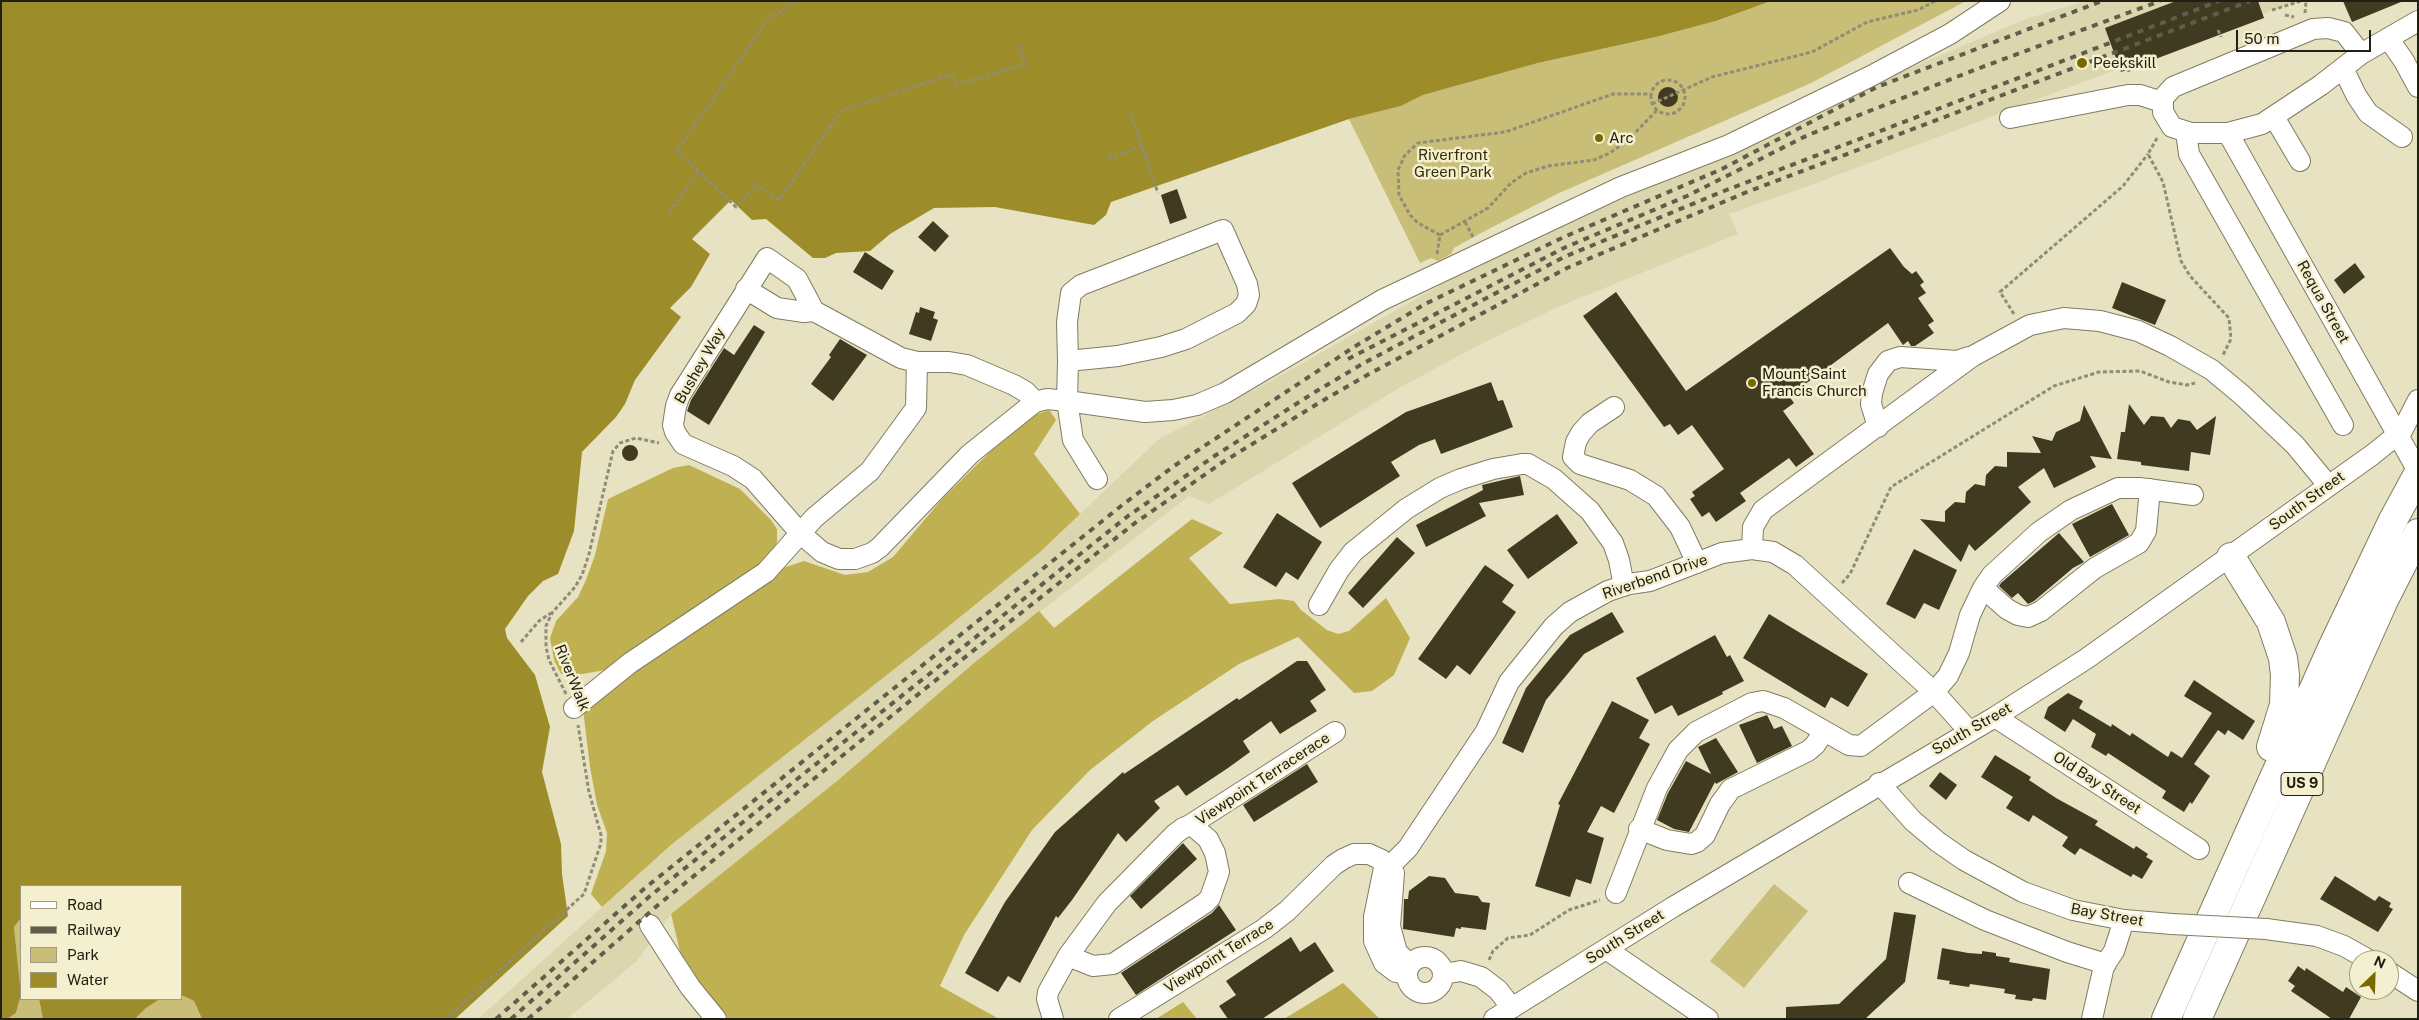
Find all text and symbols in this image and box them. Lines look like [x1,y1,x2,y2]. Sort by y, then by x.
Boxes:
scale bar [2239,20,2374,52]
text: 50 m [2244,30,2279,47]
place label: Peekskill [2093,54,2156,72]
marker: Peekskill [2075,56,2089,70]
place label: Arc [1609,129,1634,147]
marker: Arc [1593,132,1605,144]
park label: Riverfront Green Park [1414,146,1492,181]
street label: Requa Street [2293,257,2353,347]
street label: Bushey Way [671,325,729,407]
place label: Mount Saint Francis Church [1762,365,1867,400]
marker: Mount Saint Francis Church [1746,377,1758,389]
street label: South Street [2266,468,2348,534]
street label: Riverbend Drive [1600,551,1710,603]
street label: RiverWalk [550,642,594,714]
street label: South Street [1929,699,2015,759]
street label: Viewpoint Terracerace [1193,729,1333,829]
street label: Old Bay Street [2050,748,2144,818]
road number: US 9 [2281,772,2323,796]
legend [20,885,182,1000]
text: Road [67,896,103,913]
street label: Bay Street [2069,900,2145,930]
street label: South Street [1582,906,1668,968]
street label: Viewpoint Terrace [1161,915,1277,997]
text: Railway [67,921,121,938]
text: Park [67,946,99,963]
north arrow [2349,950,2399,1000]
text: N [2371,953,2388,972]
text: Water [67,971,109,988]

